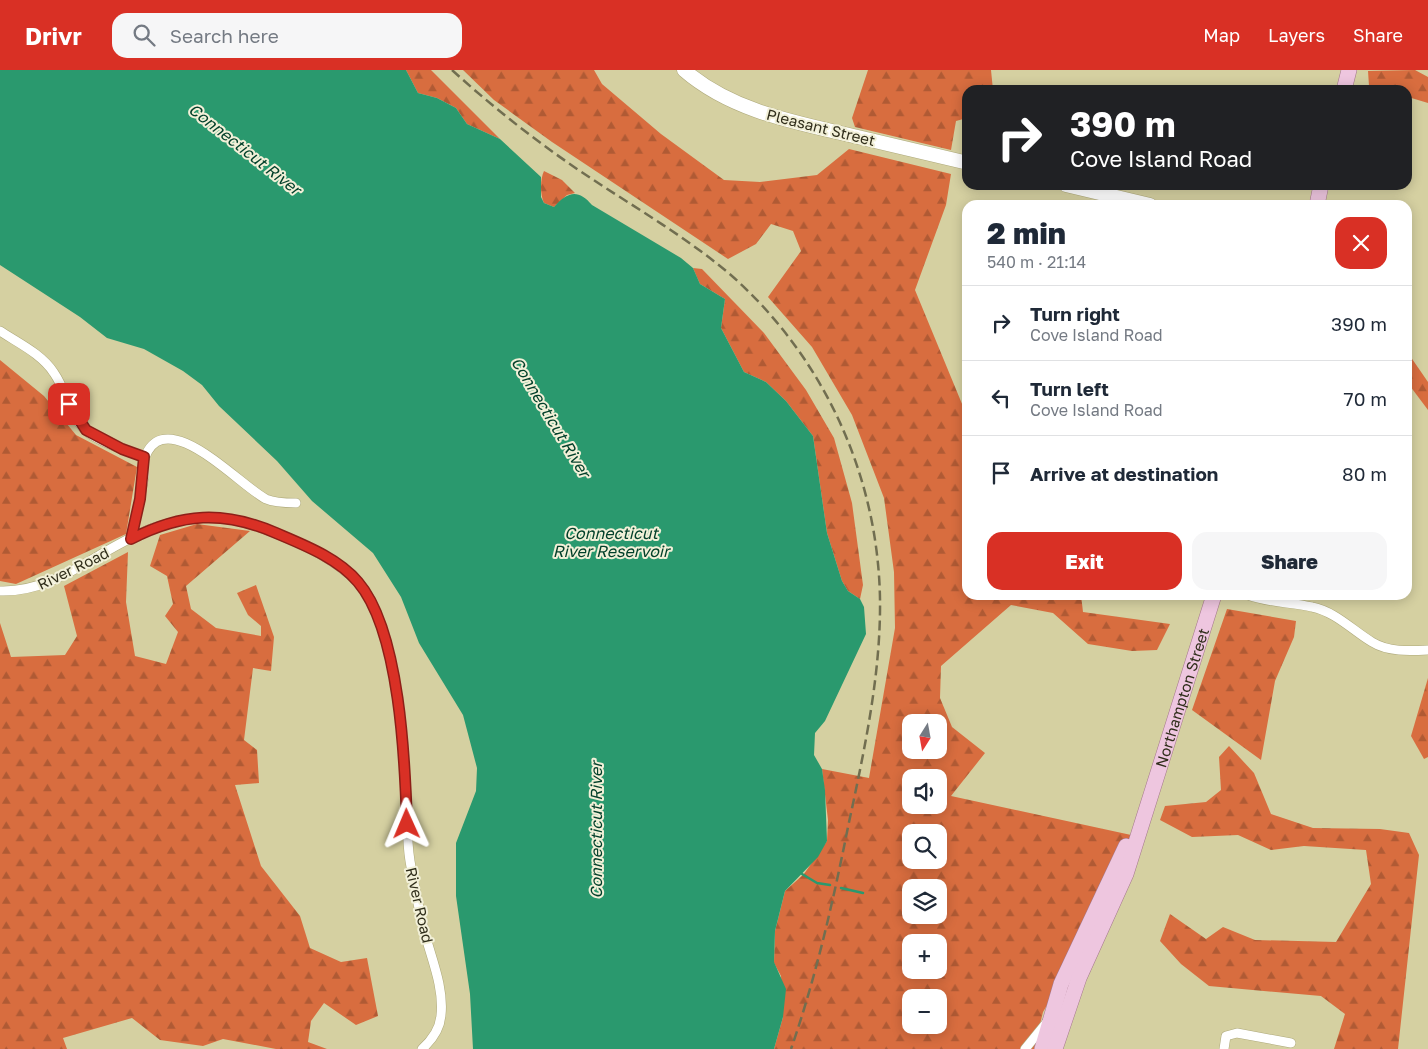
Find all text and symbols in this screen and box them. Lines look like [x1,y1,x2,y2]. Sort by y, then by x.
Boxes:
search box [112,13,462,58]
text: Drivr [25,21,82,50]
icon: search [130,21,158,49]
text: Search here [170,24,279,47]
text: Map [1203,24,1240,46]
text: Layers [1268,24,1325,46]
text: Share [1353,24,1403,46]
water label: Connecticut River [185,99,307,201]
text: 390 m [1070,103,1176,145]
street label: Pleasant Street [765,105,877,149]
icon: right [987,105,1052,170]
text: Cove Island Road [1070,145,1252,172]
text: 2 min [987,215,1066,251]
button: close [1335,217,1387,269]
text: 540 m · 21:14 [987,252,1086,272]
text: Turn right [1030,302,1120,325]
icon: right [987,309,1015,337]
text: 390 m [1331,312,1387,335]
text: Cove Island Road [1030,325,1163,345]
water label: Connecticut River [507,353,596,483]
text: Turn left [1030,377,1109,400]
pin [48,383,90,425]
icon: left [987,384,1015,412]
text: 70 m [1344,387,1387,410]
icon: arrive [55,390,83,418]
text: Cove Island Road [1030,400,1163,420]
icon: arrive [987,459,1015,487]
text: Arrive at destination [1030,462,1218,485]
text: 80 m [1342,462,1387,485]
water label: Connecticut River Reservoir [553,523,672,561]
button: Exit [987,532,1182,590]
button: Share [1192,532,1387,590]
street label: River Road [34,543,112,593]
street label: Northampton Street [1151,626,1212,770]
north arrow [902,714,948,759]
map controls [902,714,947,1034]
water label: Connecticut River [586,759,606,898]
button: sound [902,769,947,814]
position arrow [380,797,432,849]
button: search [902,824,947,869]
street label: River Road [403,865,437,945]
button: layers [902,879,947,924]
button: + [902,934,947,979]
button: − [902,989,947,1034]

